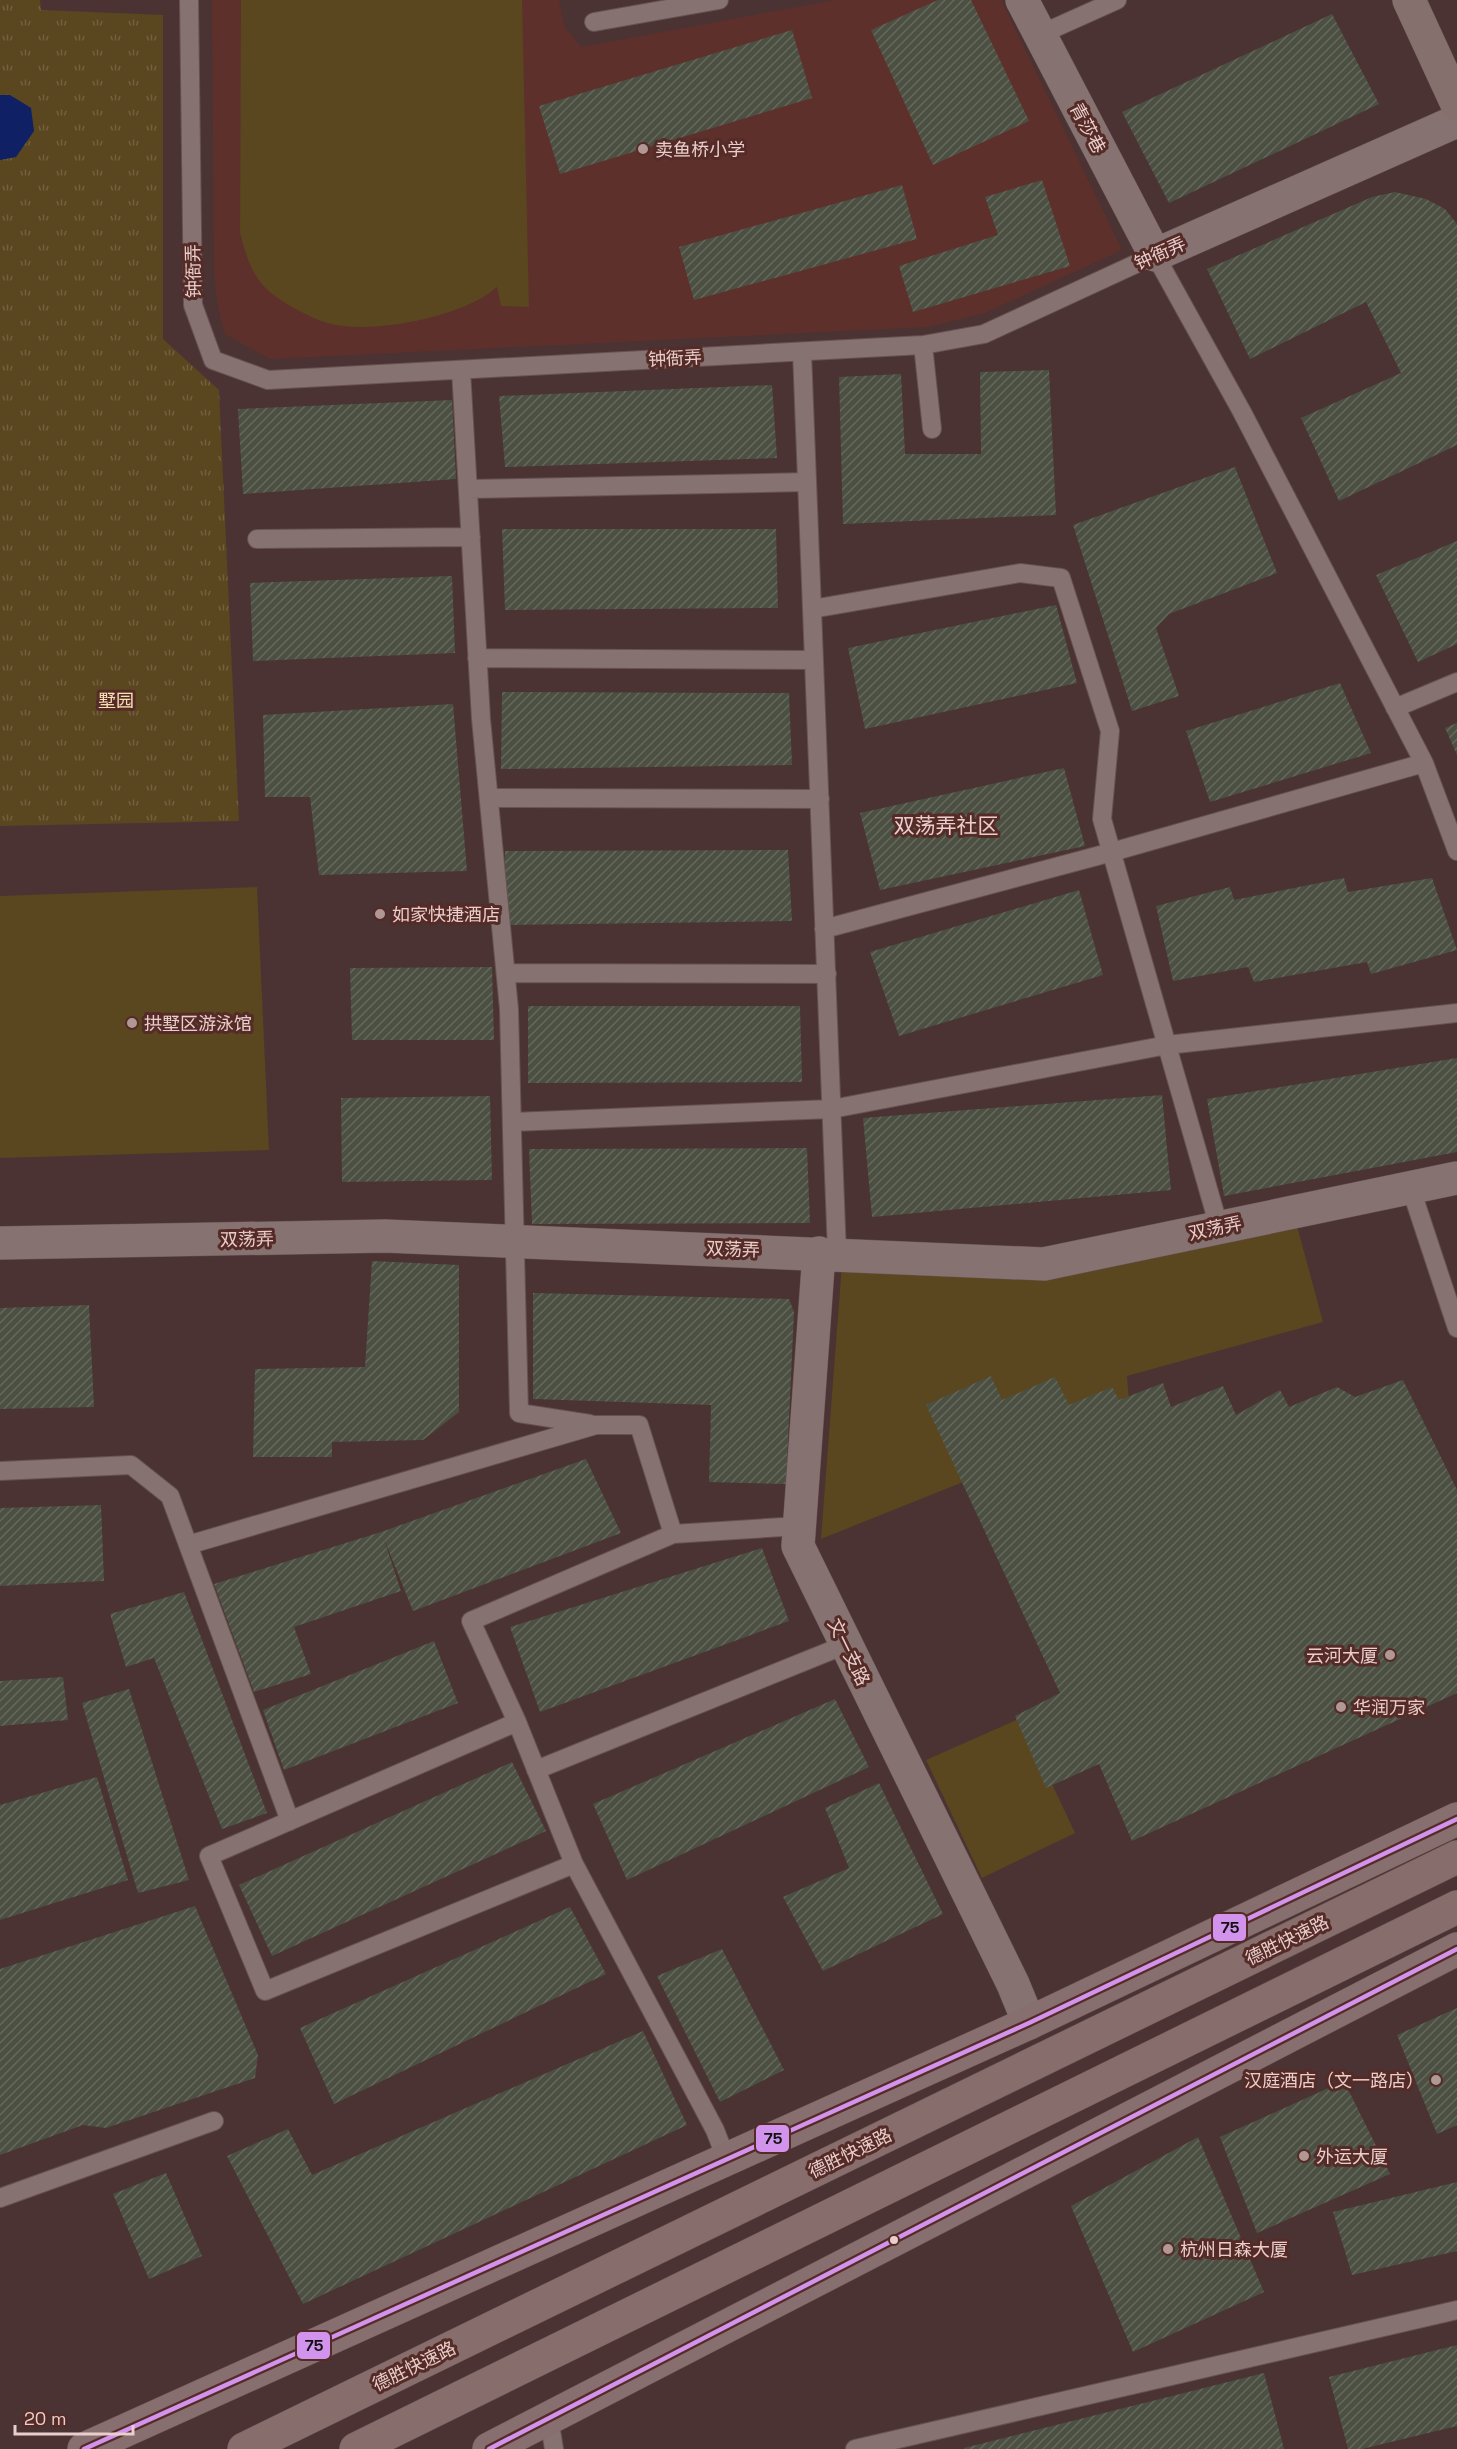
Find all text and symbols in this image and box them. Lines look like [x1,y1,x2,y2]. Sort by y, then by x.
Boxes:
street label: 青莎巷 [1065,99,1111,157]
place label: 卖鱼桥小学 [655,138,745,161]
marker: 卖鱼桥小学 [636,142,650,156]
street label: 钟衙弄 [1131,232,1189,274]
street label: 钟衙弄 [181,244,205,298]
street label: 钟衙弄 [647,345,703,371]
park label: 墅园 [98,689,134,712]
district label: 双荡弄社区 [894,812,999,839]
place label: 如家快捷酒店 [392,903,500,926]
marker: 如家快捷酒店 [373,907,387,921]
place label: 拱墅区游泳馆 [144,1012,252,1035]
marker: 拱墅区游泳馆 [125,1016,139,1030]
street label: 双荡弄 [1186,1211,1244,1245]
street label: 双荡弄 [220,1227,274,1251]
street label: 双荡弄 [706,1237,760,1261]
street label: 文一支路 [823,1615,875,1689]
place label: 云河大厦 [1306,1644,1378,1667]
marker: 云河大厦 [1383,1648,1397,1662]
place label: 华润万家 [1353,1696,1425,1719]
marker: 华润万家 [1334,1700,1348,1714]
street label: 德胜快速路 [1242,1910,1332,1970]
line badge: 75 [1212,1913,1247,1942]
text: 75 [1221,1917,1240,1938]
place label: 汉庭酒店（文一路店） [1244,2069,1424,2092]
marker: 汉庭酒店（文一路店） [1429,2073,1443,2087]
street label: 德胜快速路 [805,2123,895,2183]
line badge: 75 [755,2124,790,2153]
text: 75 [764,2128,783,2149]
place label: 外运大厦 [1316,2145,1388,2168]
marker: 外运大厦 [1297,2149,1311,2163]
unlabelled marker [888,2234,900,2246]
place label: 杭州日森大厦 [1180,2238,1288,2261]
marker: 杭州日森大厦 [1161,2242,1175,2256]
line badge: 75 [296,2331,331,2360]
text: 75 [305,2335,324,2356]
street label: 德胜快速路 [369,2336,459,2396]
scale bar [15,2398,134,2436]
text: 20 m [24,2407,67,2430]

